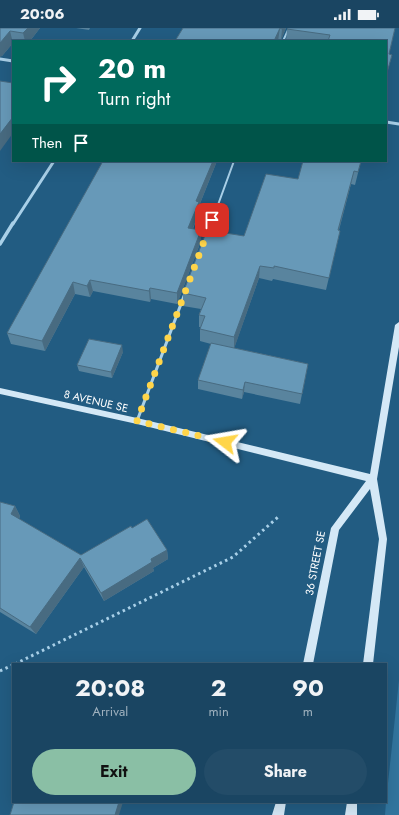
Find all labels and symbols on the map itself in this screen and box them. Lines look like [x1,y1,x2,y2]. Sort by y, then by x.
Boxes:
pin [195,203,229,237]
street label: 8 AVENUE SE [62,386,130,416]
position arrow [204,421,246,463]
street label: 36 STREET SE [301,529,329,597]

